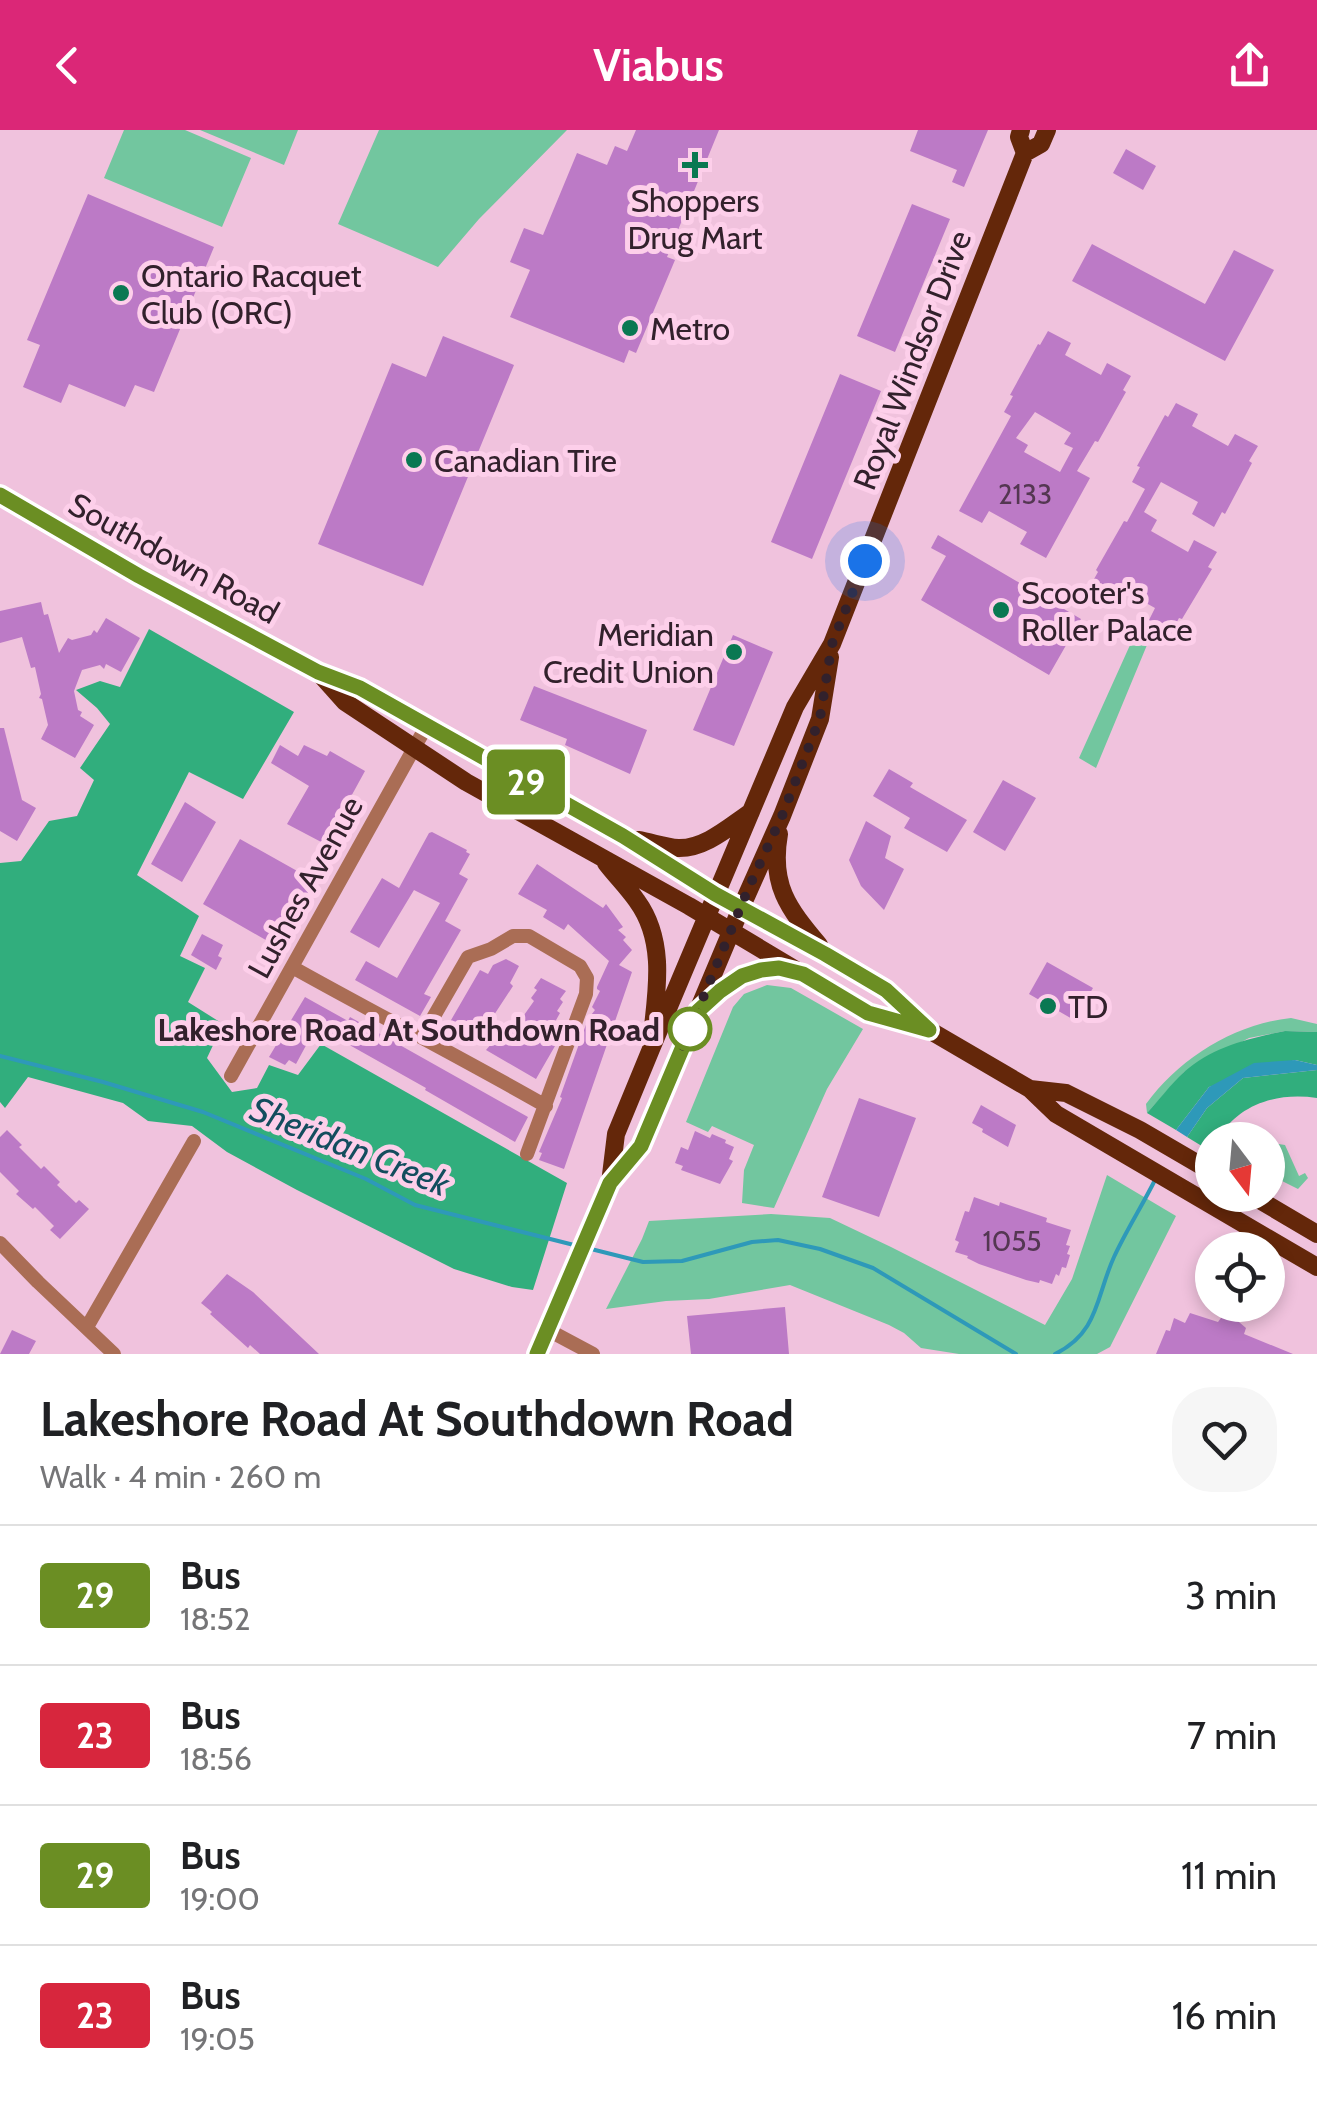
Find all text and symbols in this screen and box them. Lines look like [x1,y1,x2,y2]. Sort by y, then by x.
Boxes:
icon: back [40,38,95,93]
text: Viabus [593,38,724,92]
icon: share [1222,38,1277,93]
marker: Shoppers Drug Mart [684,154,706,176]
place label: Shoppers Drug Mart [627,181,763,257]
street label: Royal Windsor Drive [845,225,979,495]
place label: Ontario Racquet Club (ORC) [141,256,362,332]
marker: Ontario Racquet Club (ORC) [110,282,132,304]
place label: Metro [650,309,730,348]
marker: Metro [619,317,641,339]
place label: Canadian Tire [434,441,617,480]
marker: Canadian Tire [403,449,425,471]
house number: 2133 [998,477,1052,511]
street label: Southdown Road [62,484,286,632]
your location [840,536,890,586]
place label: Scooter's Roller Palace [1021,573,1193,649]
marker: Scooter's Roller Palace [990,599,1012,621]
place label: Meridian Credit Union [543,615,714,691]
marker: Meridian Credit Union [723,641,745,663]
line badge: 29 [481,750,571,814]
text: 29 [507,761,545,804]
street label: Lushes Avenue [239,789,371,985]
place label: TD [1068,987,1108,1026]
marker: TD [1037,995,1059,1017]
marker: Lakeshore Road At Southdown Road [669,1008,711,1050]
place label: Lakeshore Road At Southdown Road [157,1010,660,1049]
water label: Sheridan Creek [244,1087,456,1206]
north arrow [1195,1122,1285,1212]
map controls [1195,1122,1285,1322]
house number: 1055 [983,1224,1041,1258]
button: locate [1195,1232,1285,1322]
button: heart [1172,1387,1277,1492]
text: Lakeshore Road At Southdown Road [40,1390,794,1448]
text: Walk · 4 min · 260 m [40,1457,321,1496]
text: Bus [180,1552,241,1599]
text: 3 min [1185,1572,1277,1619]
text: 29 [76,1574,114,1617]
text: 18:52 [180,1599,251,1638]
text: Bus [180,1692,241,1739]
text: 7 min [1187,1712,1277,1759]
text: 23 [76,1714,114,1757]
text: 18:56 [180,1739,252,1778]
text: Bus [180,1832,241,1879]
text: 11 min [1181,1852,1277,1899]
text: 29 [76,1854,114,1897]
text: 19:00 [180,1879,260,1918]
text: Bus [180,1972,241,2019]
text: 16 min [1172,1992,1277,2039]
text: 23 [76,1994,114,2037]
text: 19:05 [180,2019,255,2058]

